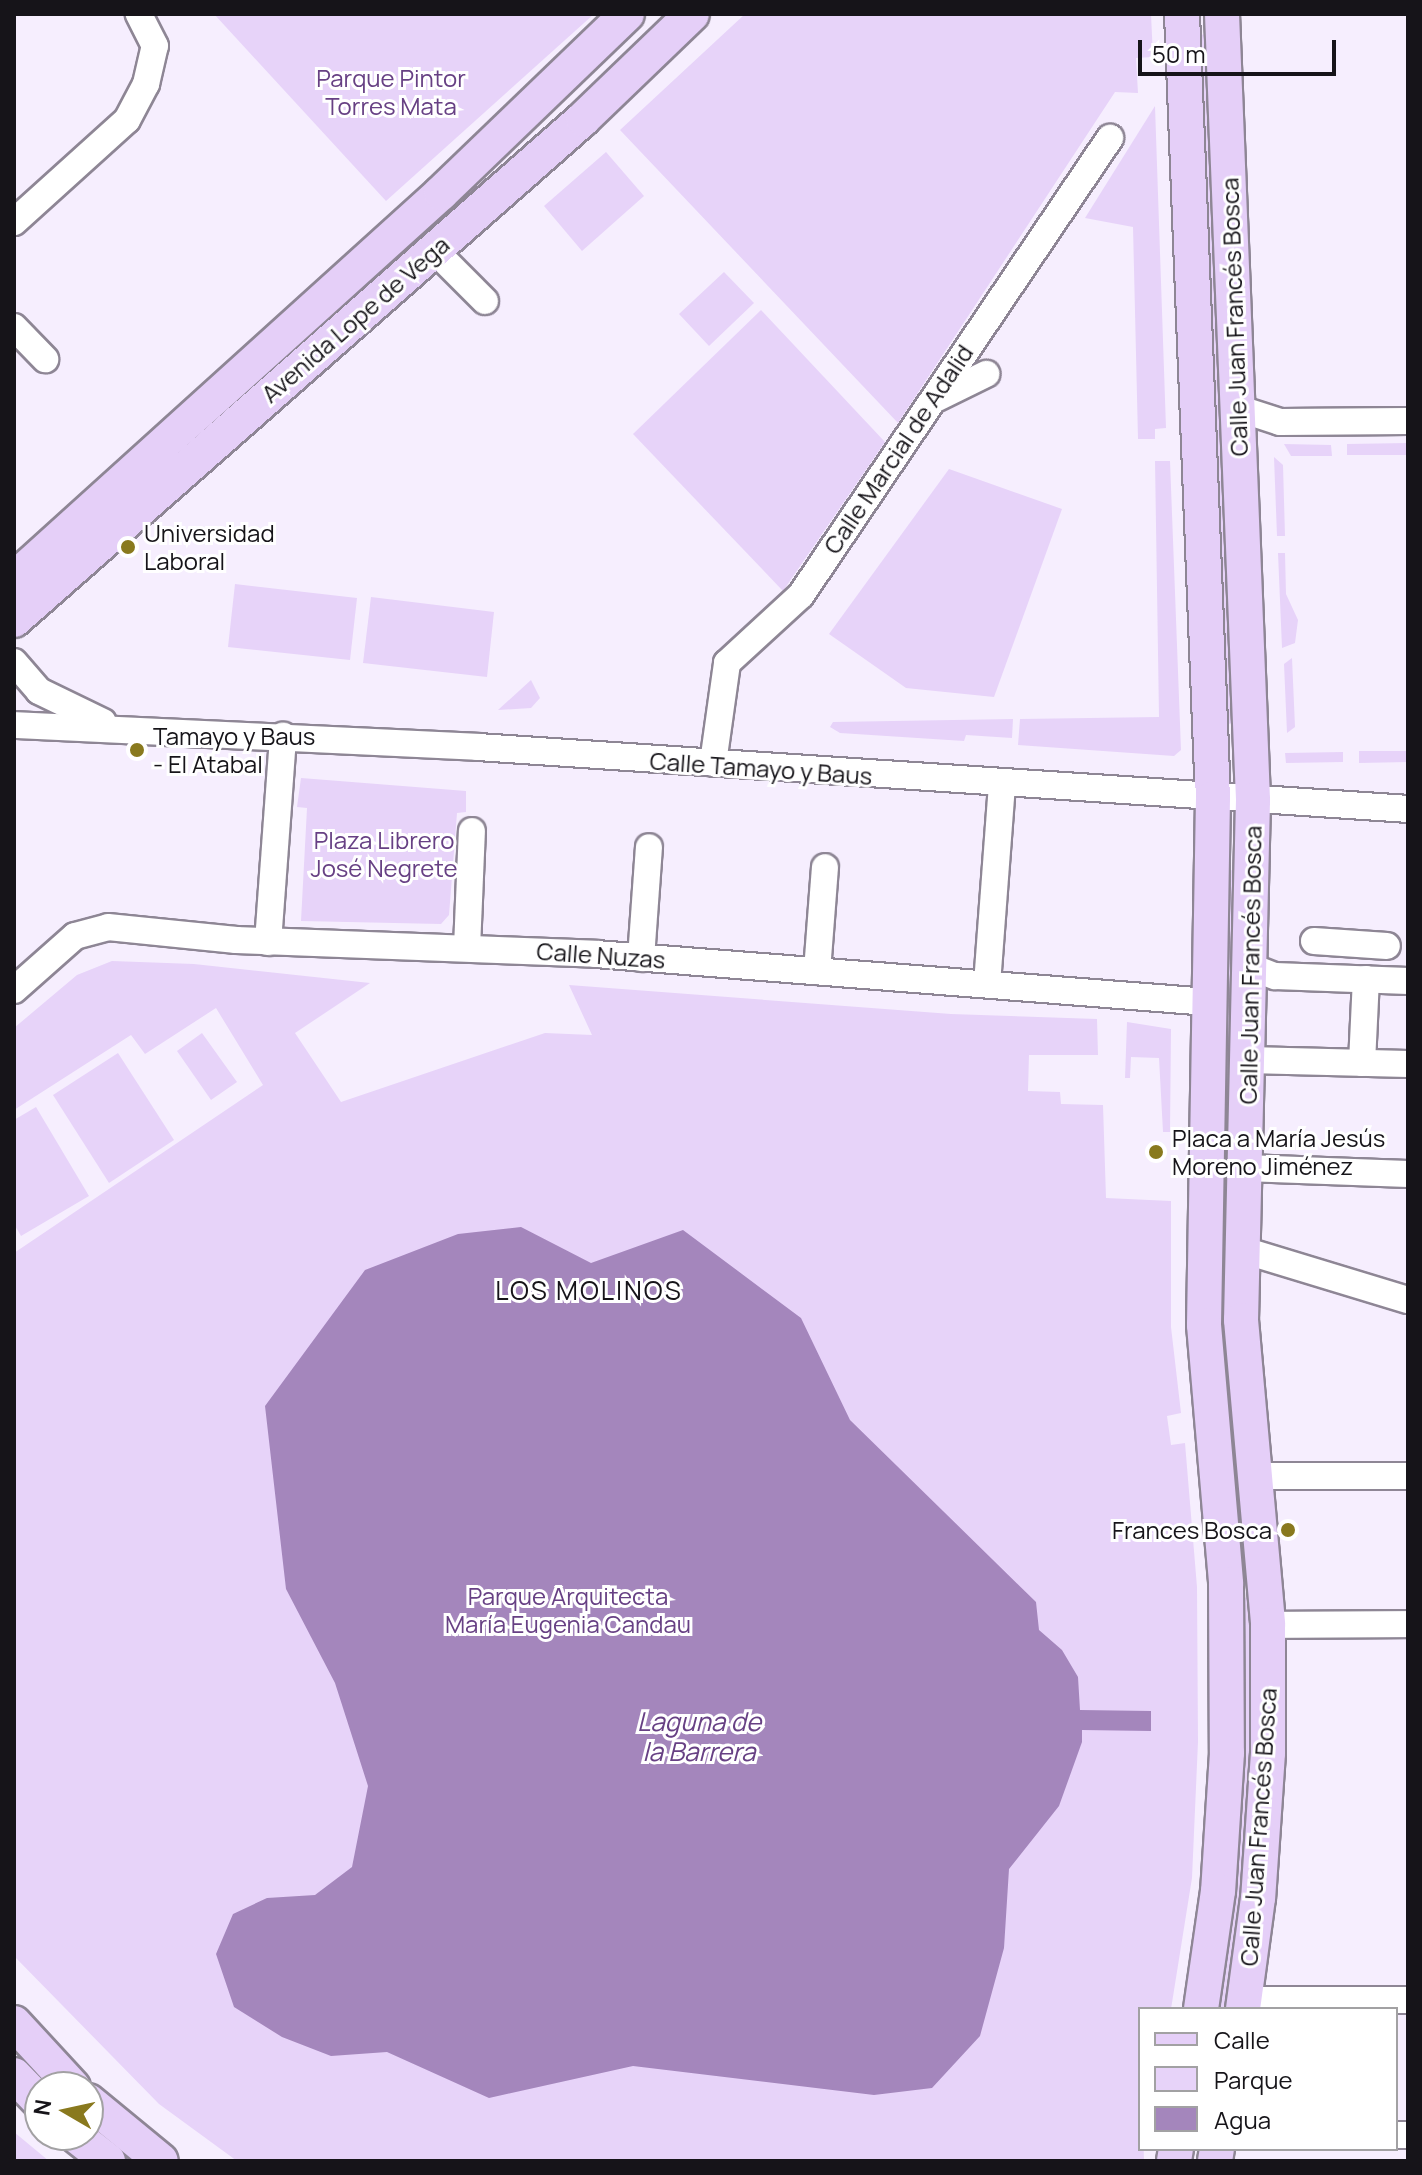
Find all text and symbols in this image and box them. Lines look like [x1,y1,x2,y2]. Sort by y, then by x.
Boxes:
scale bar [1142,24,1340,74]
text: 50 m [1152,37,1206,70]
park label: Parque Pintor Torres Mata [316,64,466,120]
street label: Calle Juan Francés Bosca [1215,177,1253,457]
street label: Avenida Lope de Vega [255,230,455,408]
street label: Calle Marcial de Adalid [817,339,979,559]
place label: Universidad Laboral [144,519,275,575]
marker: Universidad Laboral [119,538,137,556]
place label: Tamayo y Baus - El Atabal [153,722,315,778]
marker: Tamayo y Baus - El Atabal [128,741,146,759]
street label: Calle Tamayo y Baus [649,746,873,790]
street label: Calle Juan Francés Bosca [1233,825,1267,1105]
park label: Plaza Librero José Negrete [311,826,457,882]
street label: Calle Nuzas [536,936,666,974]
place label: Placa a María Jesús Moreno Jiménez [1172,1124,1385,1180]
marker: Placa a María Jesús Moreno Jiménez [1147,1143,1165,1161]
district label: LOS MOLINOS [495,1275,683,1307]
place label: Frances Bosca [1112,1516,1272,1544]
marker: Frances Bosca [1279,1521,1297,1539]
park label: Parque Arquitecta María Eugenia Candau [445,1582,691,1638]
street label: Calle Juan Francés Bosca [1234,1687,1282,1967]
water label: Laguna de la Barrera [637,1706,761,1768]
legend [1138,2007,1398,2151]
text: Calle [1214,2023,1270,2056]
text: Parque [1214,2063,1292,2096]
north arrow [24,2071,104,2151]
text: N [26,2097,58,2118]
text: Agua [1214,2103,1271,2136]

